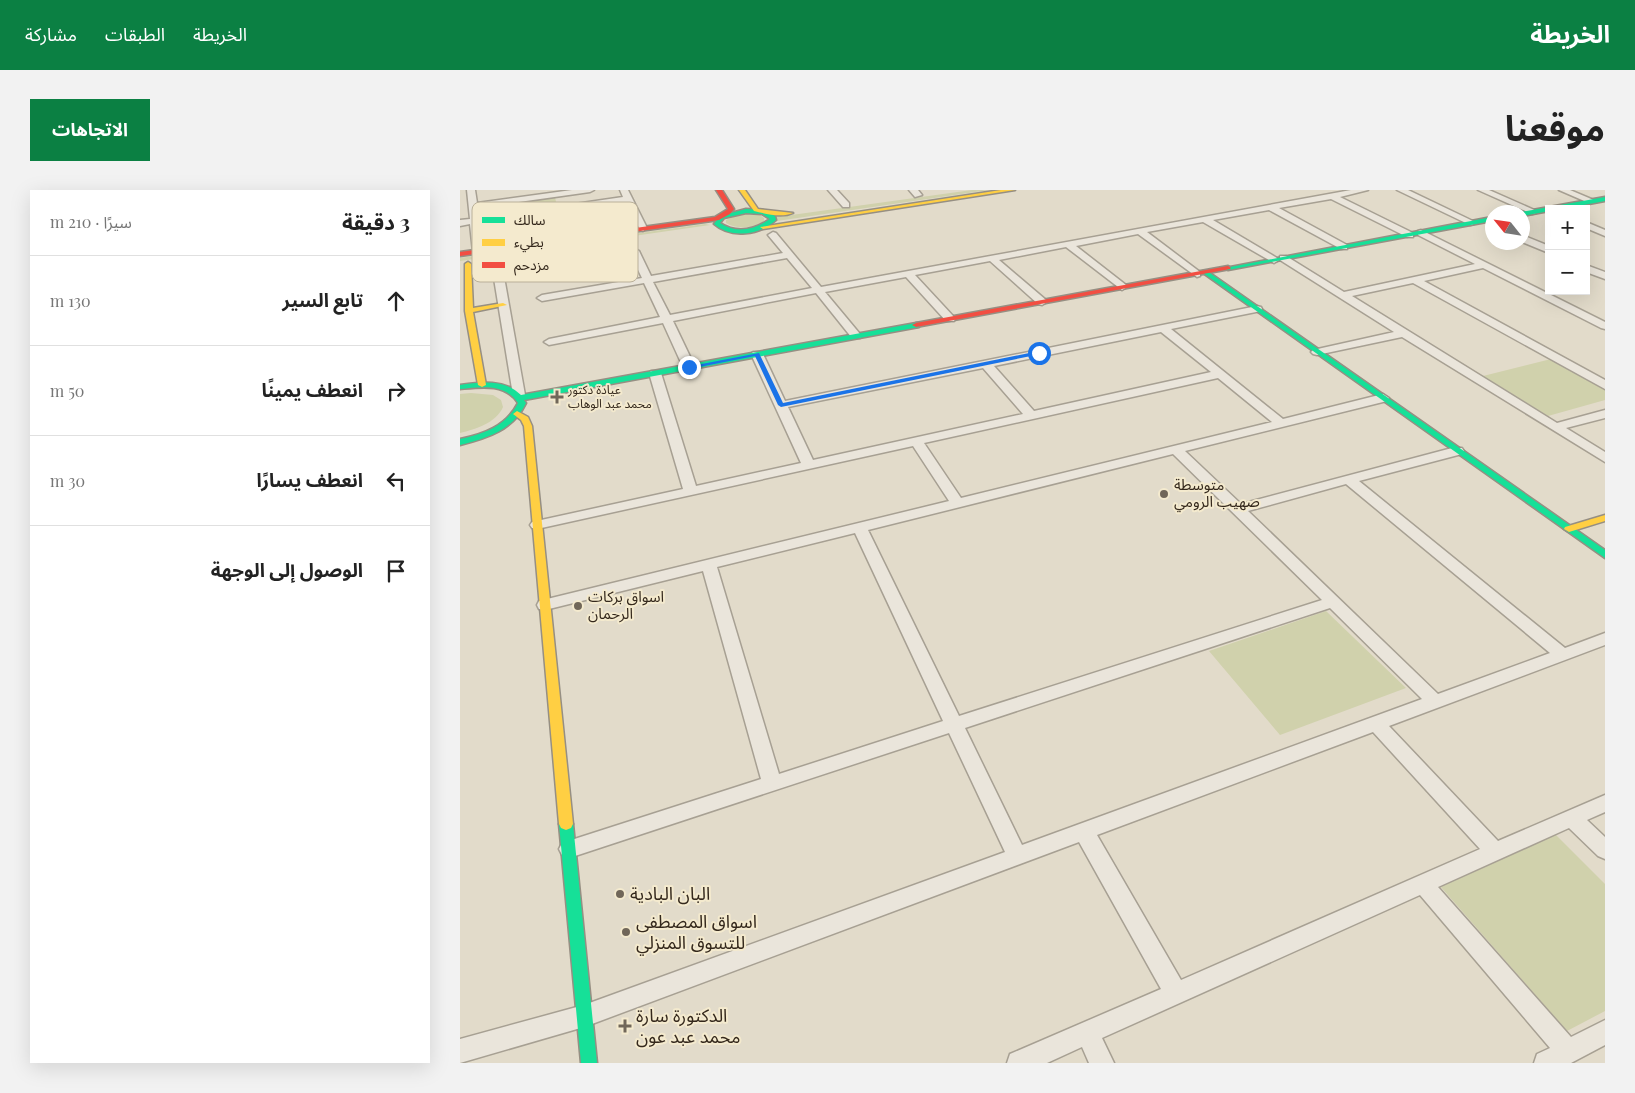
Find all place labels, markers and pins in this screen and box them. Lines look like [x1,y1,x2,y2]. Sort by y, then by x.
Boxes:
place label: عيادة دكتور محمد عبد الوهاب [567,381,652,411]
marker: عيادة دكتور محمد عبد الوهاب [550,390,564,404]
place label: متوسطة صهيب الرومي [1174,474,1260,513]
marker: متوسطة صهيب الرومي [1158,488,1170,500]
place label: اسواق بركات الرحمان [588,586,664,623]
marker: اسواق بركات الرحمان [572,600,584,612]
place label: البان البادية [630,881,710,905]
marker: البان البادية [614,888,626,900]
place label: اسواق المصطفى للتسوق المنزلي [636,909,757,956]
marker: اسواق المصطفى للتسوق المنزلي [620,926,632,938]
place label: الدكتورة سارة محمد عبد عون [636,1003,741,1048]
marker: الدكتورة سارة محمد عبد عون [618,1019,632,1033]

